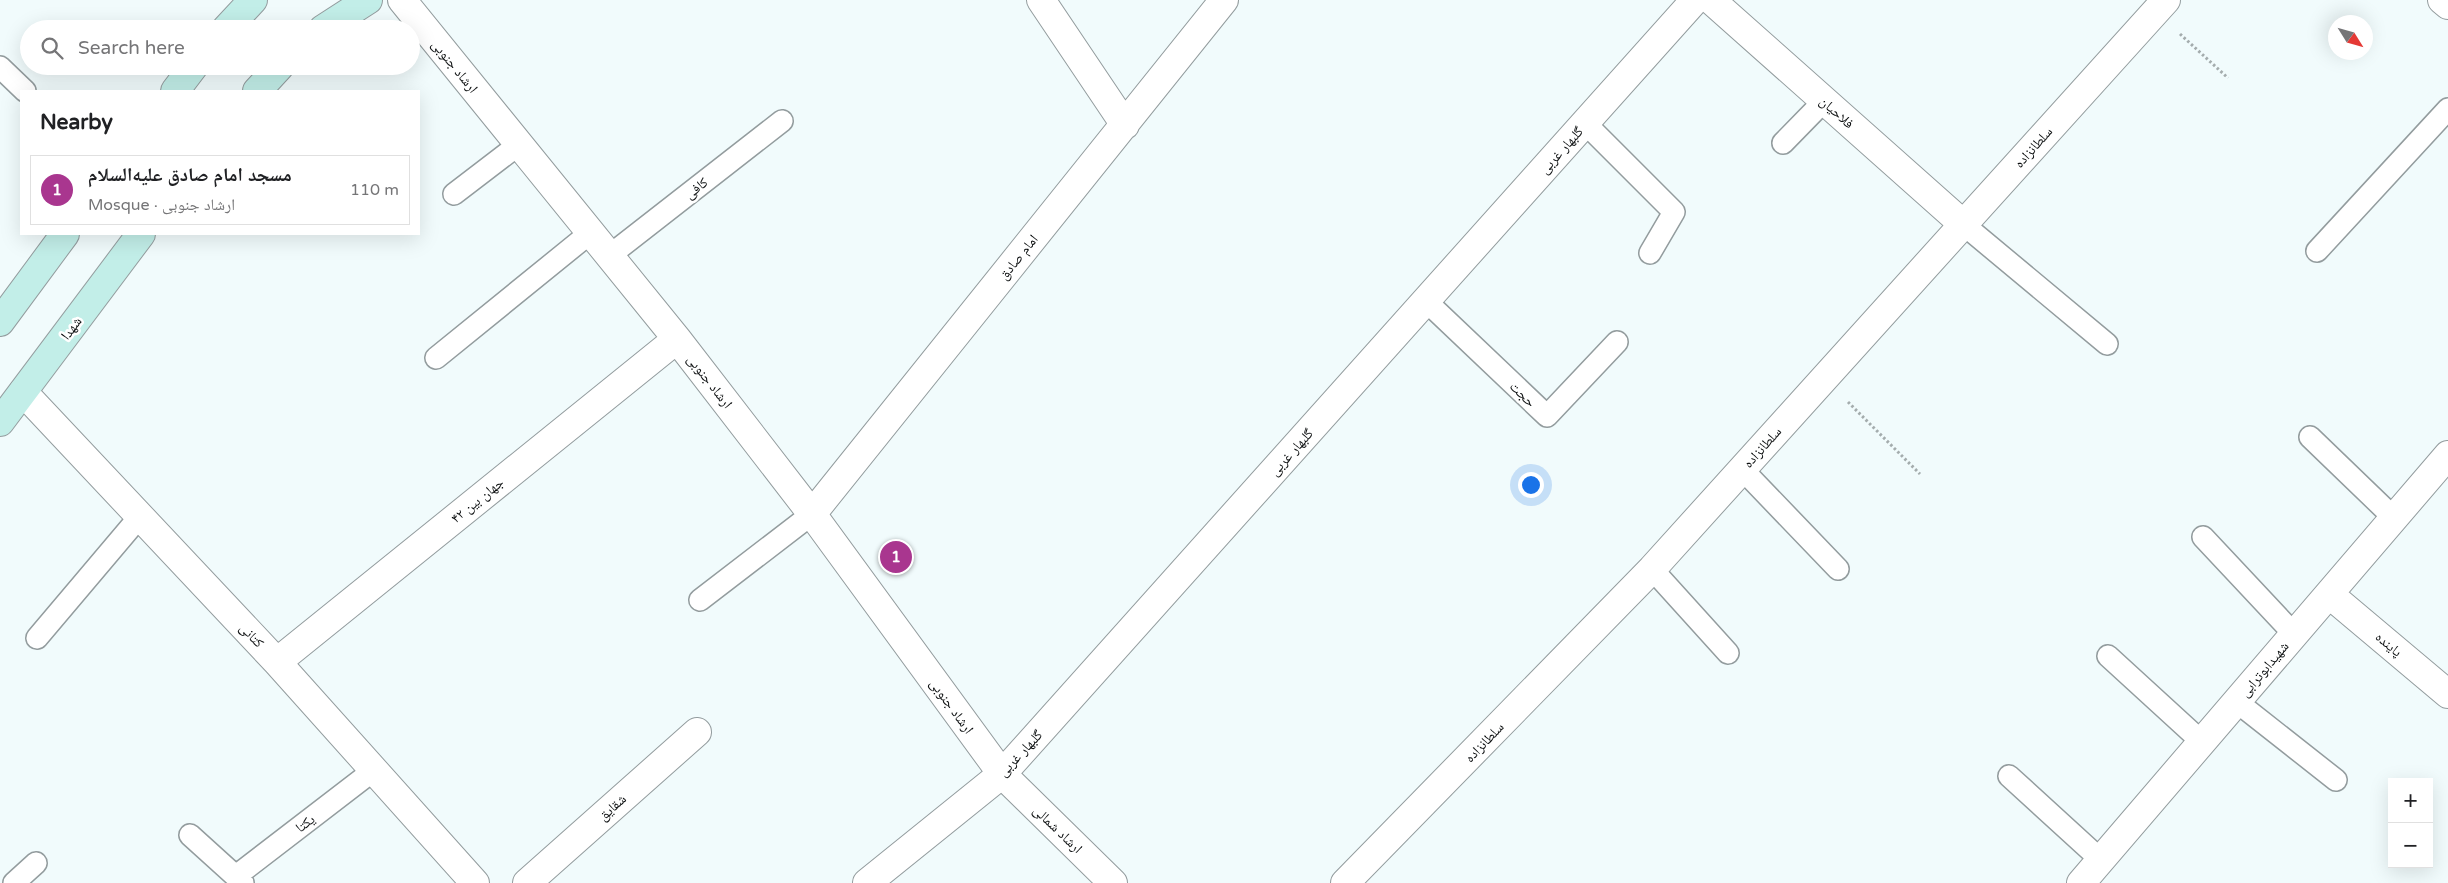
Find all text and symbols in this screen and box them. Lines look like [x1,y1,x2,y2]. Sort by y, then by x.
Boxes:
north arrow [2328,15,2373,60]
search box [20,20,420,75]
icon: search [38,34,66,62]
street label: ارشاد جنوبی [428,36,481,97]
text: Search here [78,37,185,59]
street label: فلاحیان [1816,93,1857,132]
text: Nearby [40,110,113,135]
street label: گلبهار غربی [1536,123,1587,177]
street label: سلطانزاده [2011,123,2056,171]
text: مسجد امام صادق علیه‌السلام [88,164,292,186]
street label: کافی [681,174,711,203]
text: 1 [52,180,62,200]
text: 110 m [350,180,399,200]
text: Mosque · ارشاد جنوبی [88,195,235,215]
street label: امام صادق [995,231,1042,284]
street label: شهدا [57,313,86,343]
street label: ارشاد جنوبی [683,351,736,412]
street label: حجت [1506,378,1539,411]
street label: سلطانزاده [1740,423,1785,471]
street label: گلبهار غربی [1266,425,1317,479]
your location [1518,472,1544,498]
street label: جهان بین ۴۲ [448,474,507,527]
pin: 1 [880,538,912,576]
street label: کتانی [236,619,267,651]
street label: پاینده [2372,628,2406,661]
street label: شهیدابوترابی [2236,638,2292,701]
street label: ارشاد جنوبی [926,675,977,737]
street label: سلطانزاده [1461,719,1508,766]
street label: گلبهار غربی [995,726,1046,780]
map controls [2388,778,2433,868]
button: + [2388,778,2433,823]
street label: شقایق [595,790,631,825]
street label: ارشاد شمالی [1029,802,1086,857]
street label: یکتا [292,811,318,836]
button: − [2388,823,2433,868]

